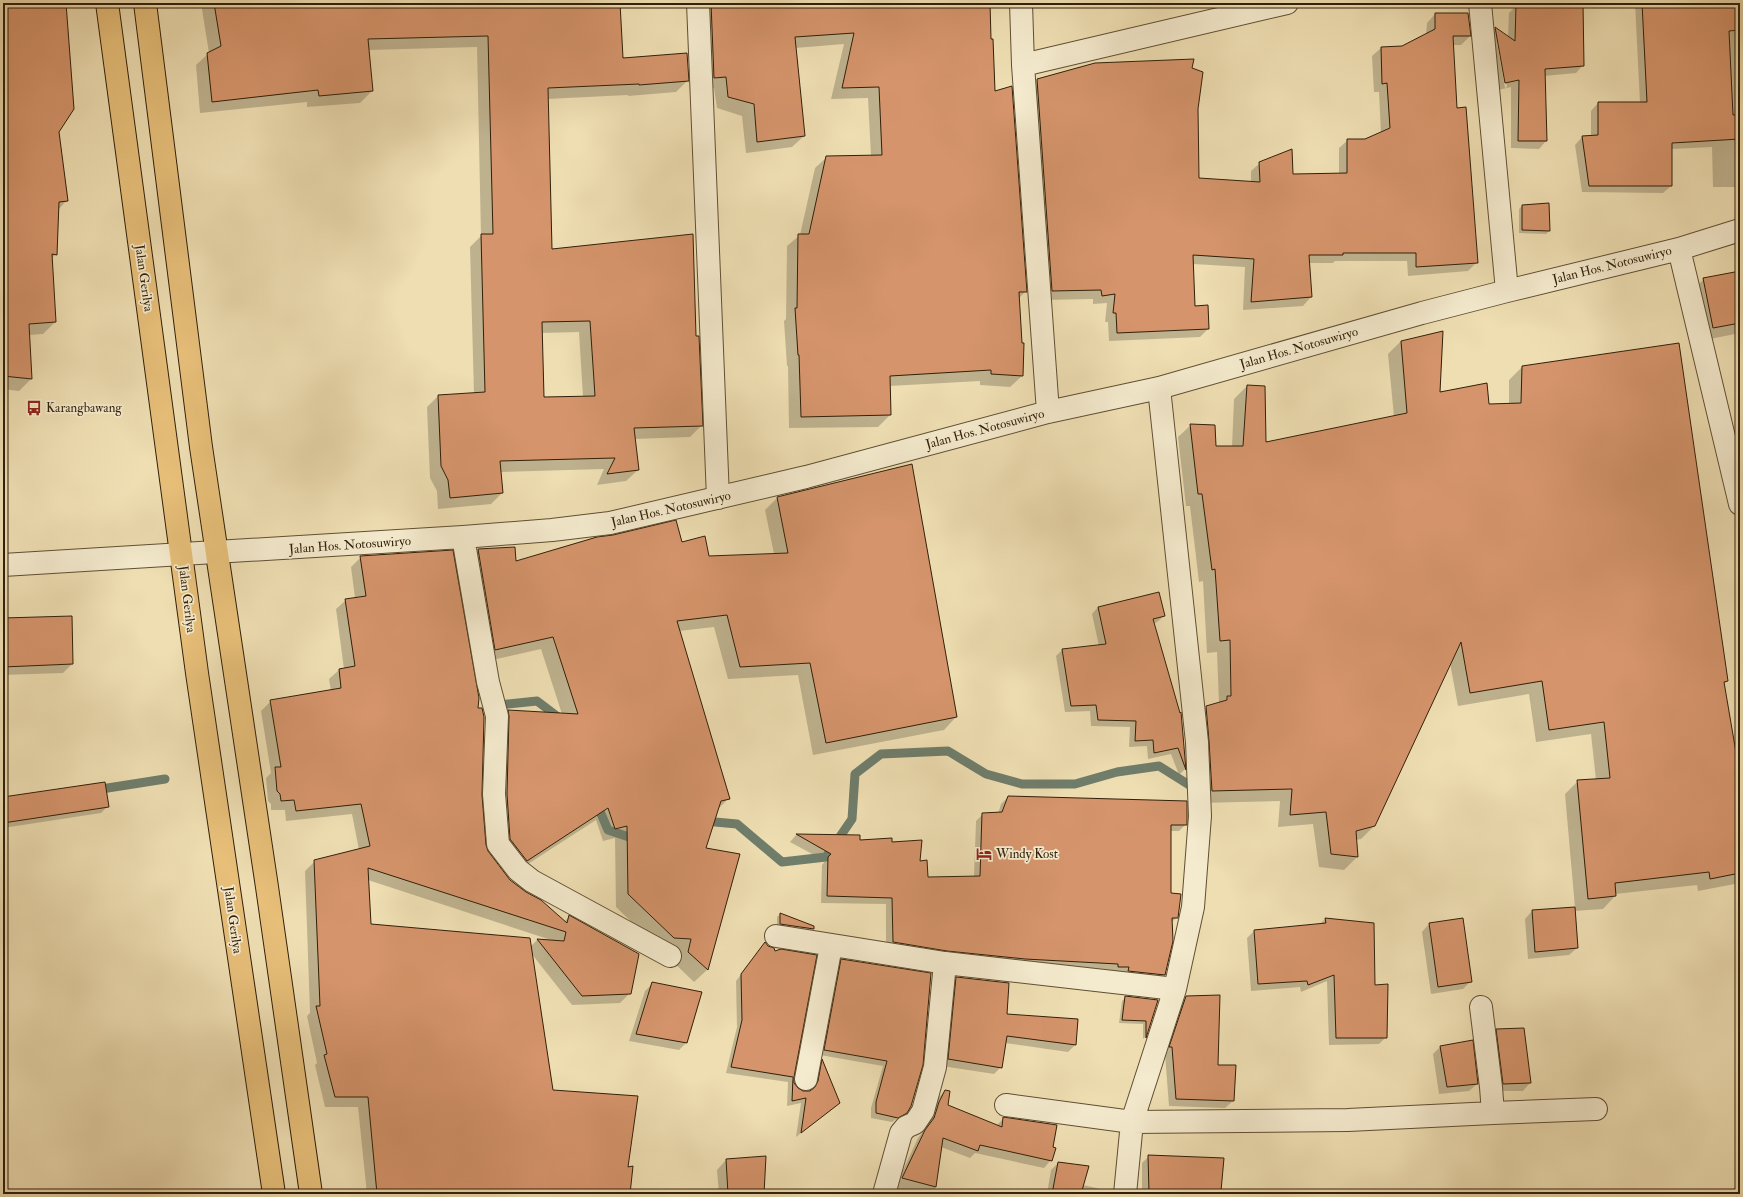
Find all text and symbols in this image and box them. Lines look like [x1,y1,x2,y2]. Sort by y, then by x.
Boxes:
street label: Jalan Hos. Notosuwiryo [1550,242,1673,289]
street label: Jalan Gerilya [130,243,157,313]
street label: Jalan Hos. Notosuwiryo [1237,323,1360,374]
bus stop icon: Karangbawang [25,399,43,417]
place label: Karangbawang [46,400,122,416]
street label: Jalan Hos. Notosuwiryo [923,405,1046,454]
street label: Jalan Hos. Notosuwiryo [609,487,733,532]
street label: Jalan Hos. Notosuwiryo [287,533,412,558]
street label: Jalan Gerilya [174,564,199,634]
hotel icon: Windy Kost [975,845,993,863]
place label: Windy Kost [995,846,1058,863]
street label: Jalan Gerilya [219,885,246,955]

